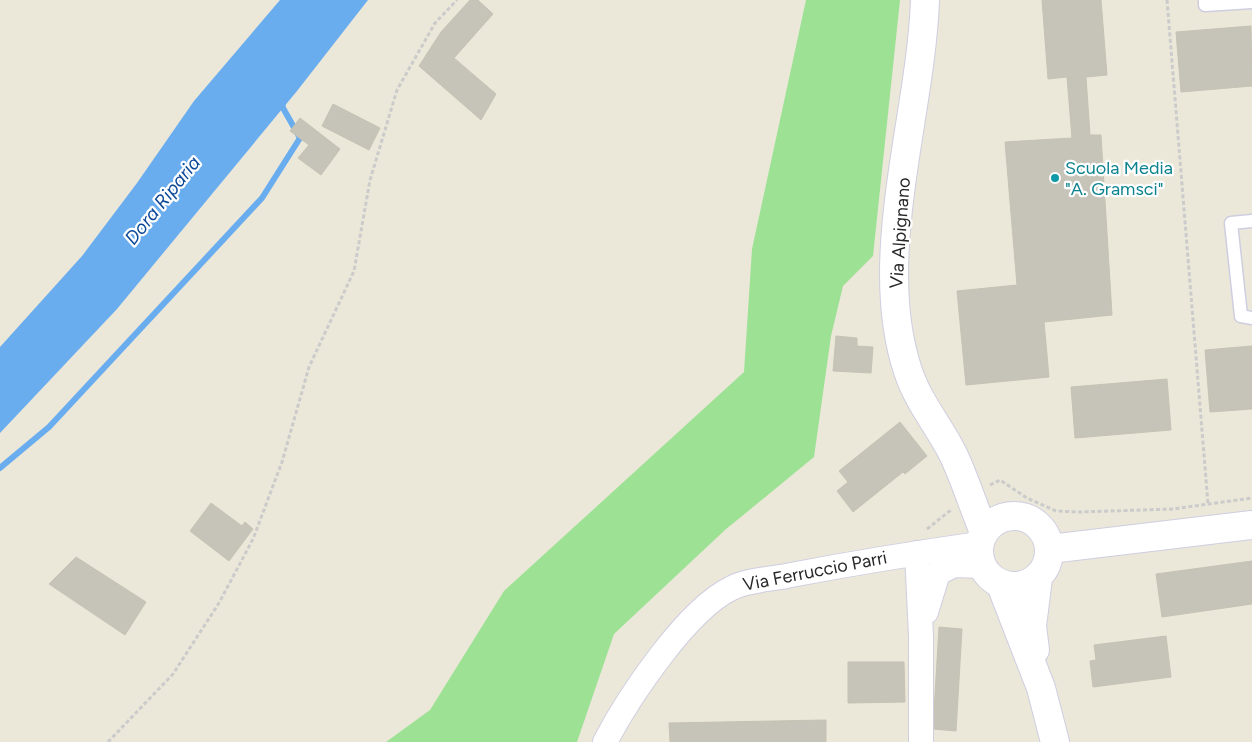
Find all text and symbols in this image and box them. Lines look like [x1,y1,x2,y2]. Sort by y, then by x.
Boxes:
water label: Dora Riparia [120,151,205,249]
place label: Scuola Media "A. Gramsci" [1065,157,1173,200]
marker: Scuola Media "A. Gramsci" [1049,172,1061,184]
street label: Via Alpignano [885,177,915,289]
street label: Via Ferruccio Parri [741,546,889,596]

